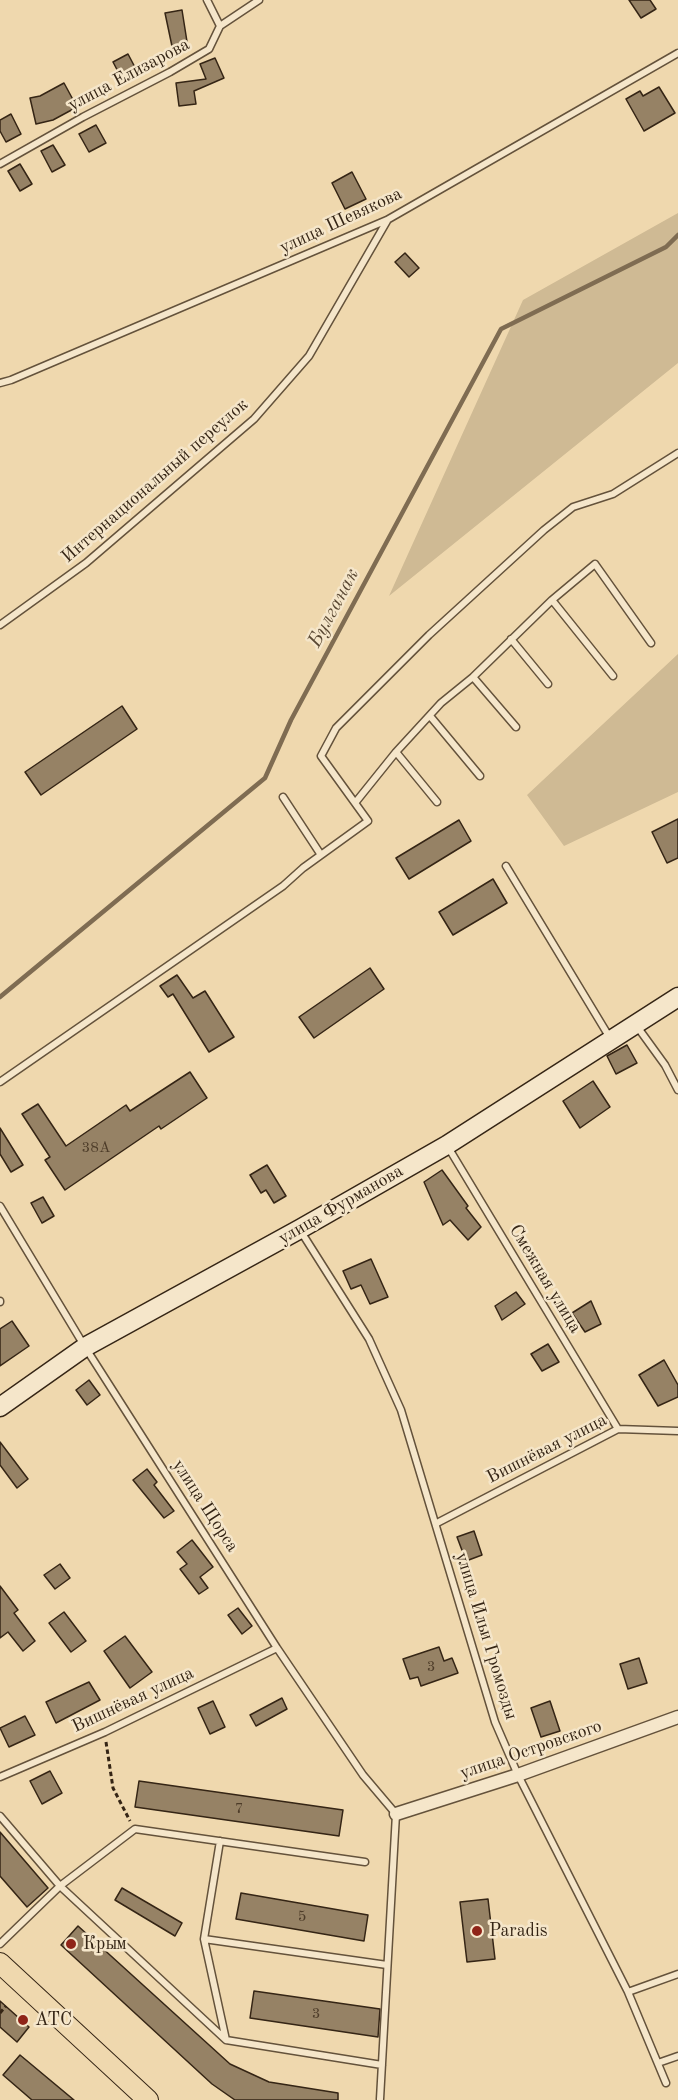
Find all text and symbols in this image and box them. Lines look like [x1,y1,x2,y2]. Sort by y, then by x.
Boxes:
street label: улица Елизарова [64,34,194,116]
street label: улица Шевякова [276,183,406,259]
street label: Интернациональный переулок [57,394,253,568]
water label: Булганак [303,565,365,651]
house number: 38А [82,1139,110,1157]
street label: улица Фурманова [275,1160,407,1250]
street label: Смежная улица [504,1221,586,1337]
street label: Вишнёвая улица [483,1409,611,1489]
street label: улица Щорса [167,1456,243,1556]
street label: улица Ильи Громозды [450,1550,522,1722]
house number: 3 [427,1658,435,1676]
street label: Вишнёвая улица [69,1662,197,1738]
street label: улица Островского [457,1716,605,1784]
house number: 7 [235,1800,243,1818]
house number: 5 [298,1908,306,1926]
place label: Paradis [489,1920,548,1942]
marker: Paradis [470,1924,484,1938]
place label: Крым [83,1933,127,1955]
marker: Крым [64,1937,78,1951]
house number: 3 [312,2005,320,2023]
place label: АТС [35,2009,72,2031]
marker: АТС [16,2013,30,2027]

